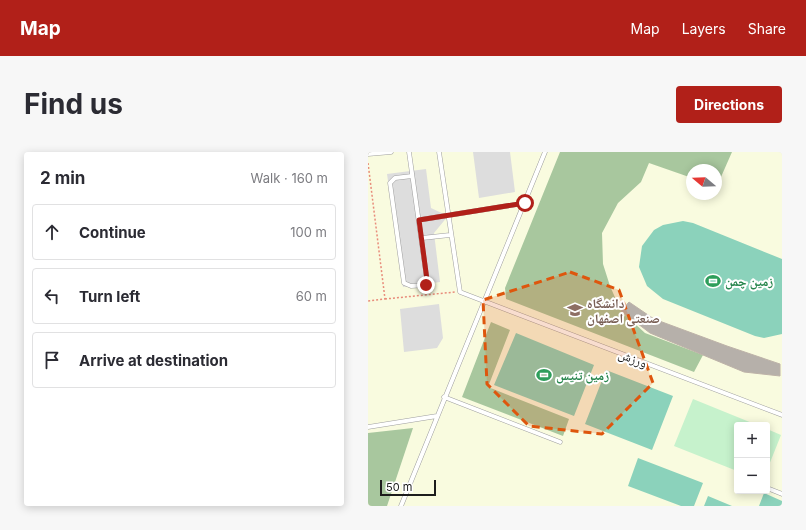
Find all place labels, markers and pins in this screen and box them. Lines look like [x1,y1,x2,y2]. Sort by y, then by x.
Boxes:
sports icon: زمین چمن [704,272,722,290]
place label: زمین چمن [725,273,773,290]
place label: دانشگاه صنعتی اصفهان [587,295,660,327]
school or university icon: دانشگاه صنعتی اصفهان [566,301,584,319]
sports icon: زمین تنیس [535,366,553,384]
place label: زمین تنیس [556,367,609,384]

